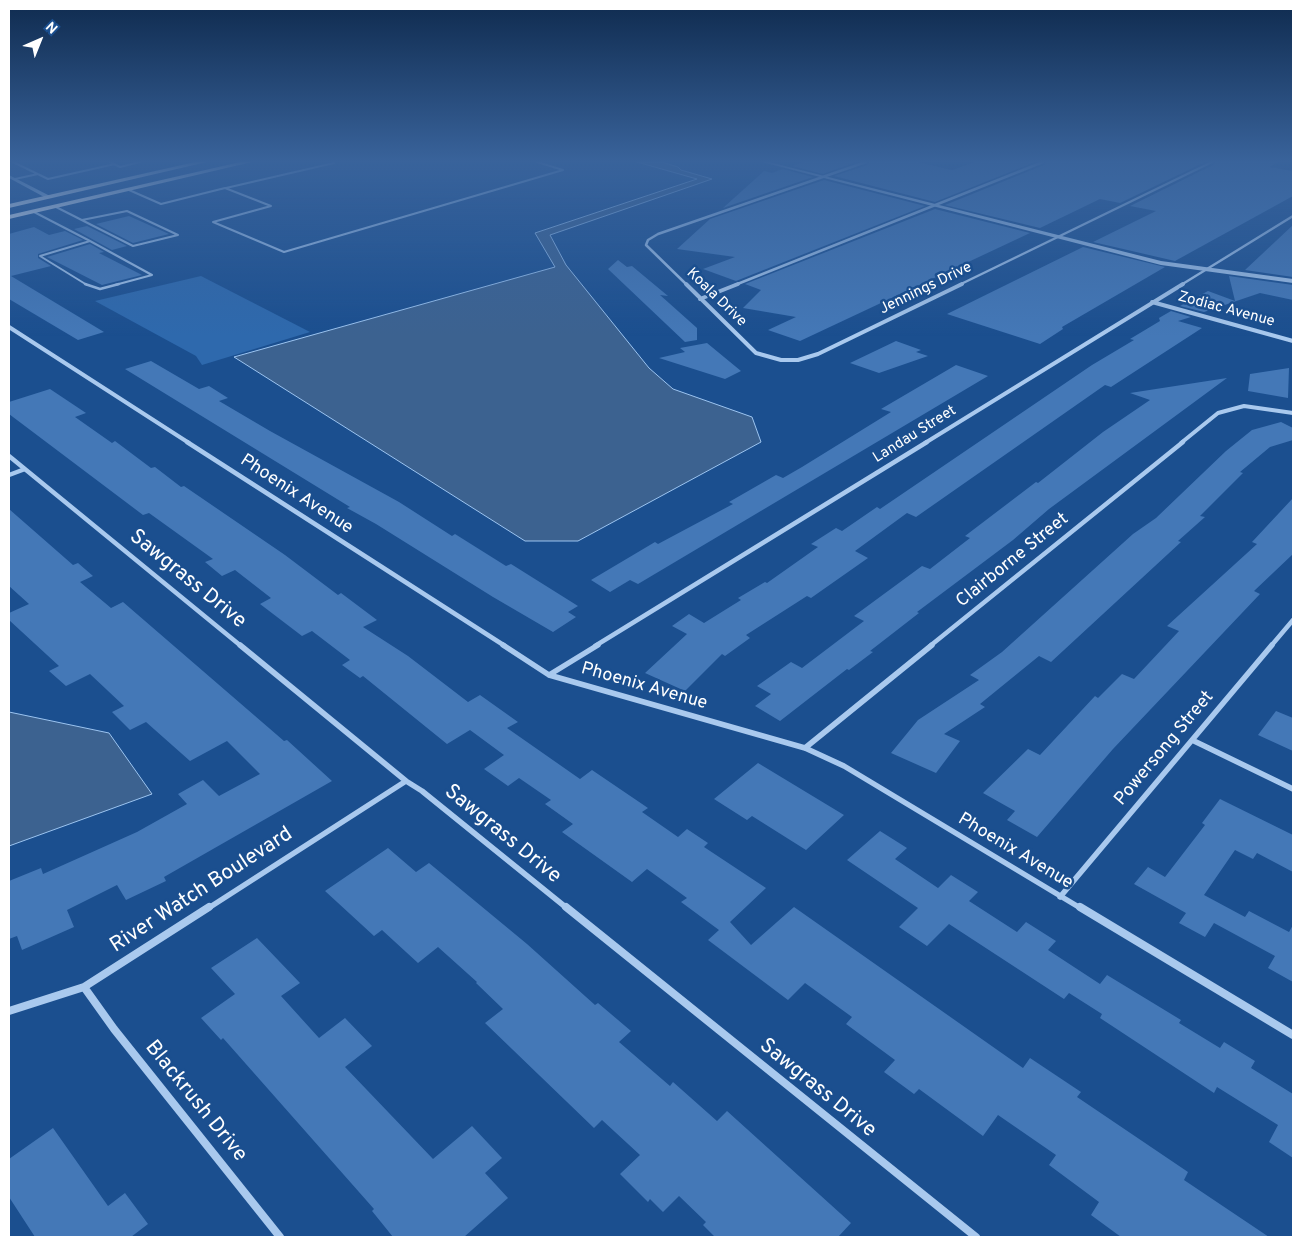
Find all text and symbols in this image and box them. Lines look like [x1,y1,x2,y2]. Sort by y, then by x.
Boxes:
north arrow [15,15,65,65]
text: N [41,19,60,38]
street label: Jennings Drive [877,259,975,319]
street label: Koala Drive [682,265,750,331]
street label: Zodiac Avenue [1176,288,1276,332]
street label: Landau Street [870,402,960,468]
street label: Phoenix Avenue [235,450,357,540]
street label: Clairborne Street [952,509,1074,613]
street label: Sawgrass Drive [123,525,251,635]
street label: Phoenix Avenue [578,659,710,715]
street label: Powersong Street [1111,687,1219,811]
street label: Sawgrass Drive [438,780,566,890]
street label: Phoenix Avenue [954,809,1076,895]
street label: River Watch Boulevard [106,823,298,959]
street label: Sawgrass Drive [753,1034,881,1144]
street label: Blackrush Drive [138,1036,252,1168]

